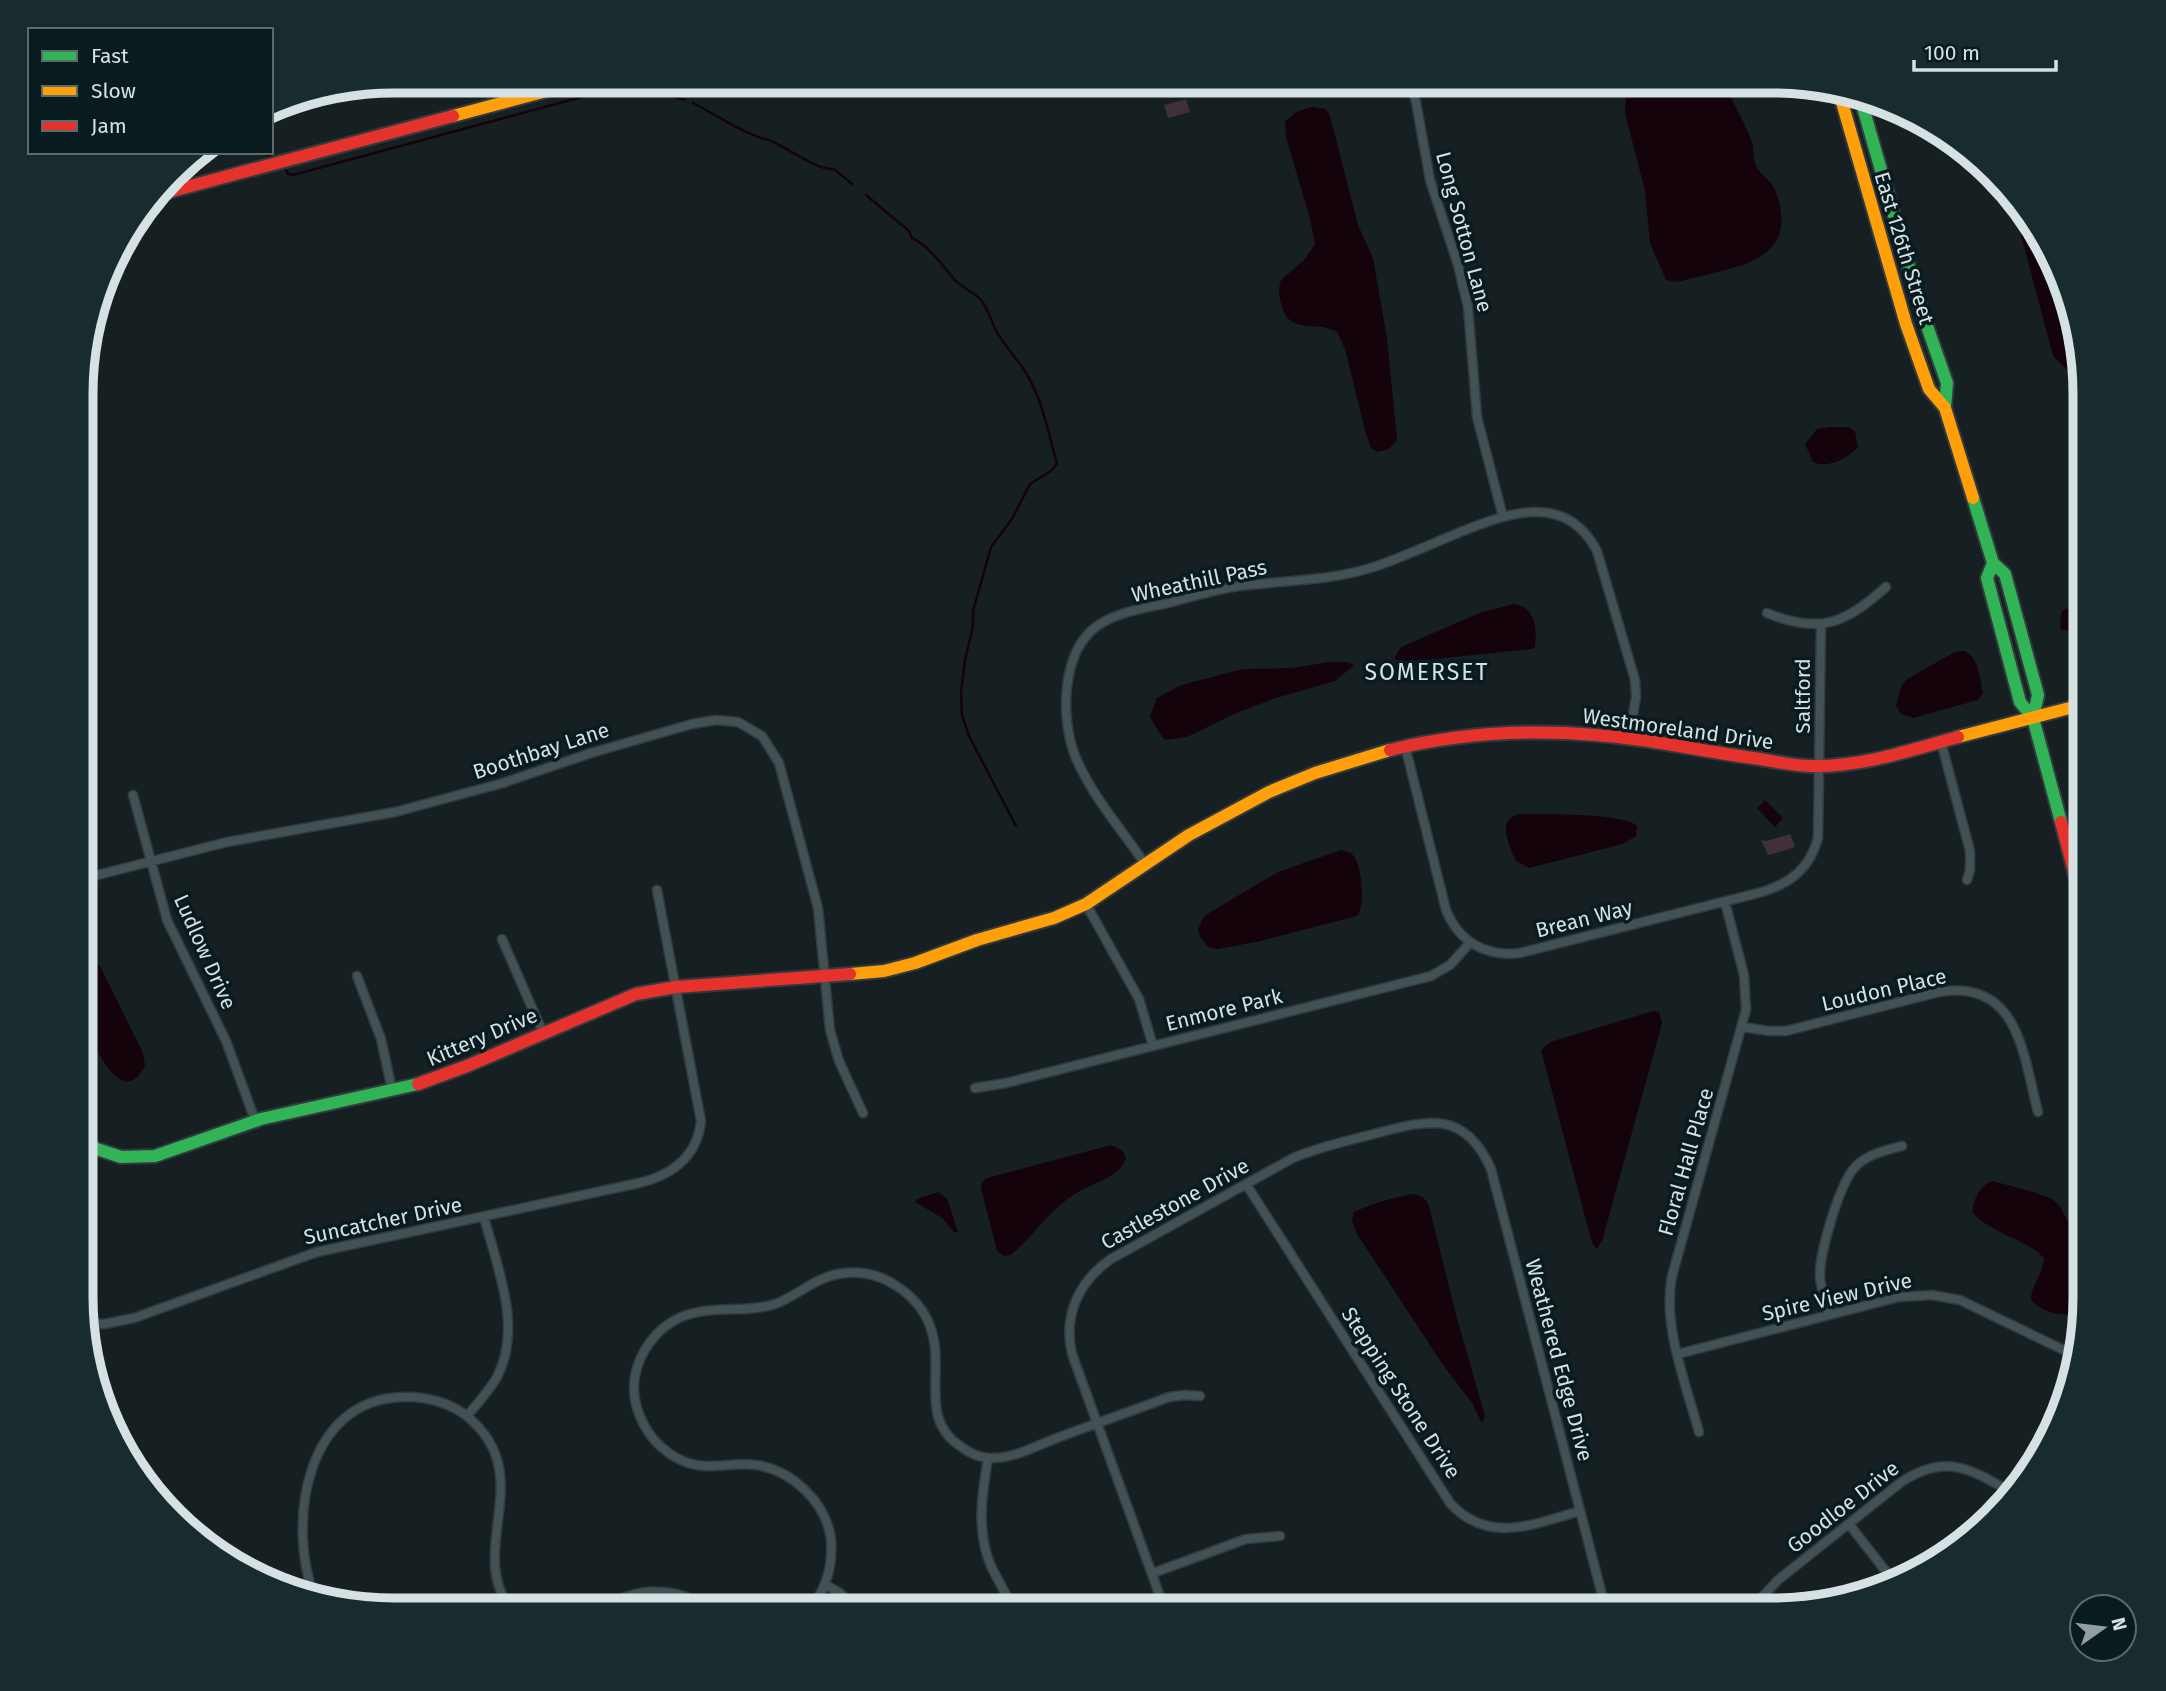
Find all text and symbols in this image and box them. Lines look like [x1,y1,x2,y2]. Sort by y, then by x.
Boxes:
legend [28,28,273,154]
scale bar [1914,28,2056,72]
text: 100 m [1924,40,1980,66]
text: Fast [91,43,129,69]
text: Slow [91,78,136,104]
text: Jam [91,113,127,139]
street label: Long Sotton Lane [1430,149,1498,315]
street label: East 126th Street [1868,169,1940,328]
street label: Wheathill Pass [1129,554,1269,608]
district label: SOMERSET [1365,658,1489,686]
street label: Saltford [1790,658,1816,734]
street label: Westmoreland Drive [1581,703,1775,755]
street label: Boothbay Lane [470,717,612,785]
street label: Ludlow Drive [168,890,242,1014]
street label: Brean Way [1533,894,1636,944]
street label: Loudon Place [1819,963,1949,1017]
street label: Enmore Park [1163,983,1285,1037]
street label: Kittery Drive [423,1002,541,1072]
street label: Floral Hall Place [1652,1085,1720,1239]
street label: Castlestone Drive [1096,1153,1254,1255]
street label: Suncatcher Drive [301,1192,465,1250]
street label: Weathered Edge Drive [1519,1256,1599,1464]
street label: Spire View Drive [1759,1267,1915,1327]
street label: Stepping Stone Drive [1336,1302,1466,1484]
street label: Goodloe Drive [1782,1455,1904,1559]
north arrow [2068,1593,2138,1663]
text: N [2106,1615,2132,1633]

